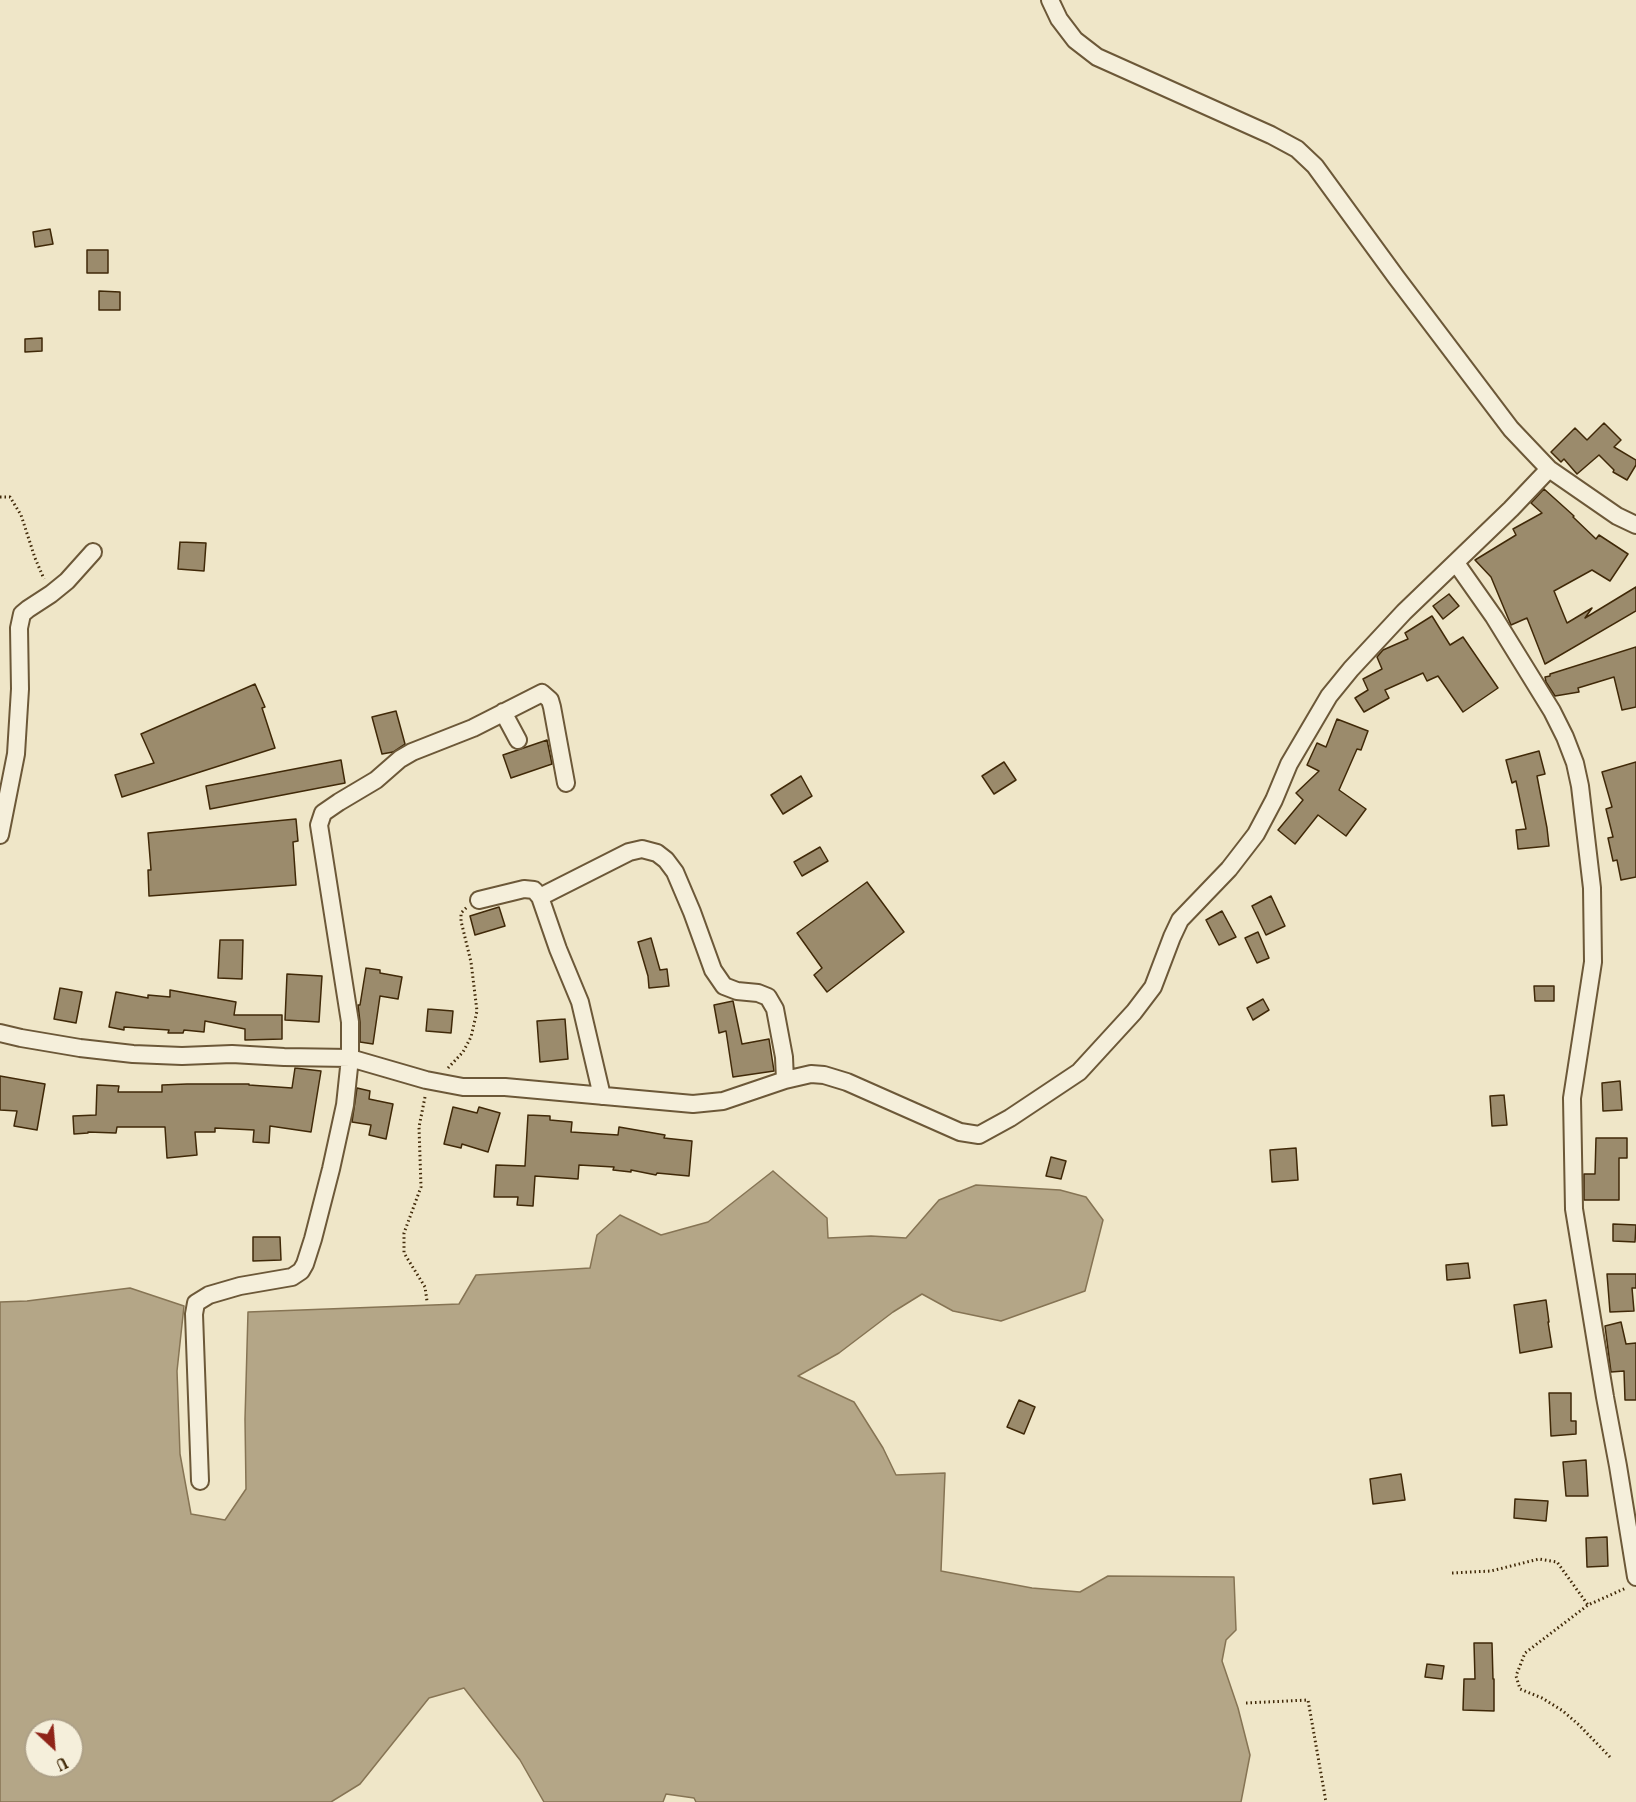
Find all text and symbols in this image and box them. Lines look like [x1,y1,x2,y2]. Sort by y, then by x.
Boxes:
north arrow [24,1718,84,1778]
text: U [51,1750,71,1775]

